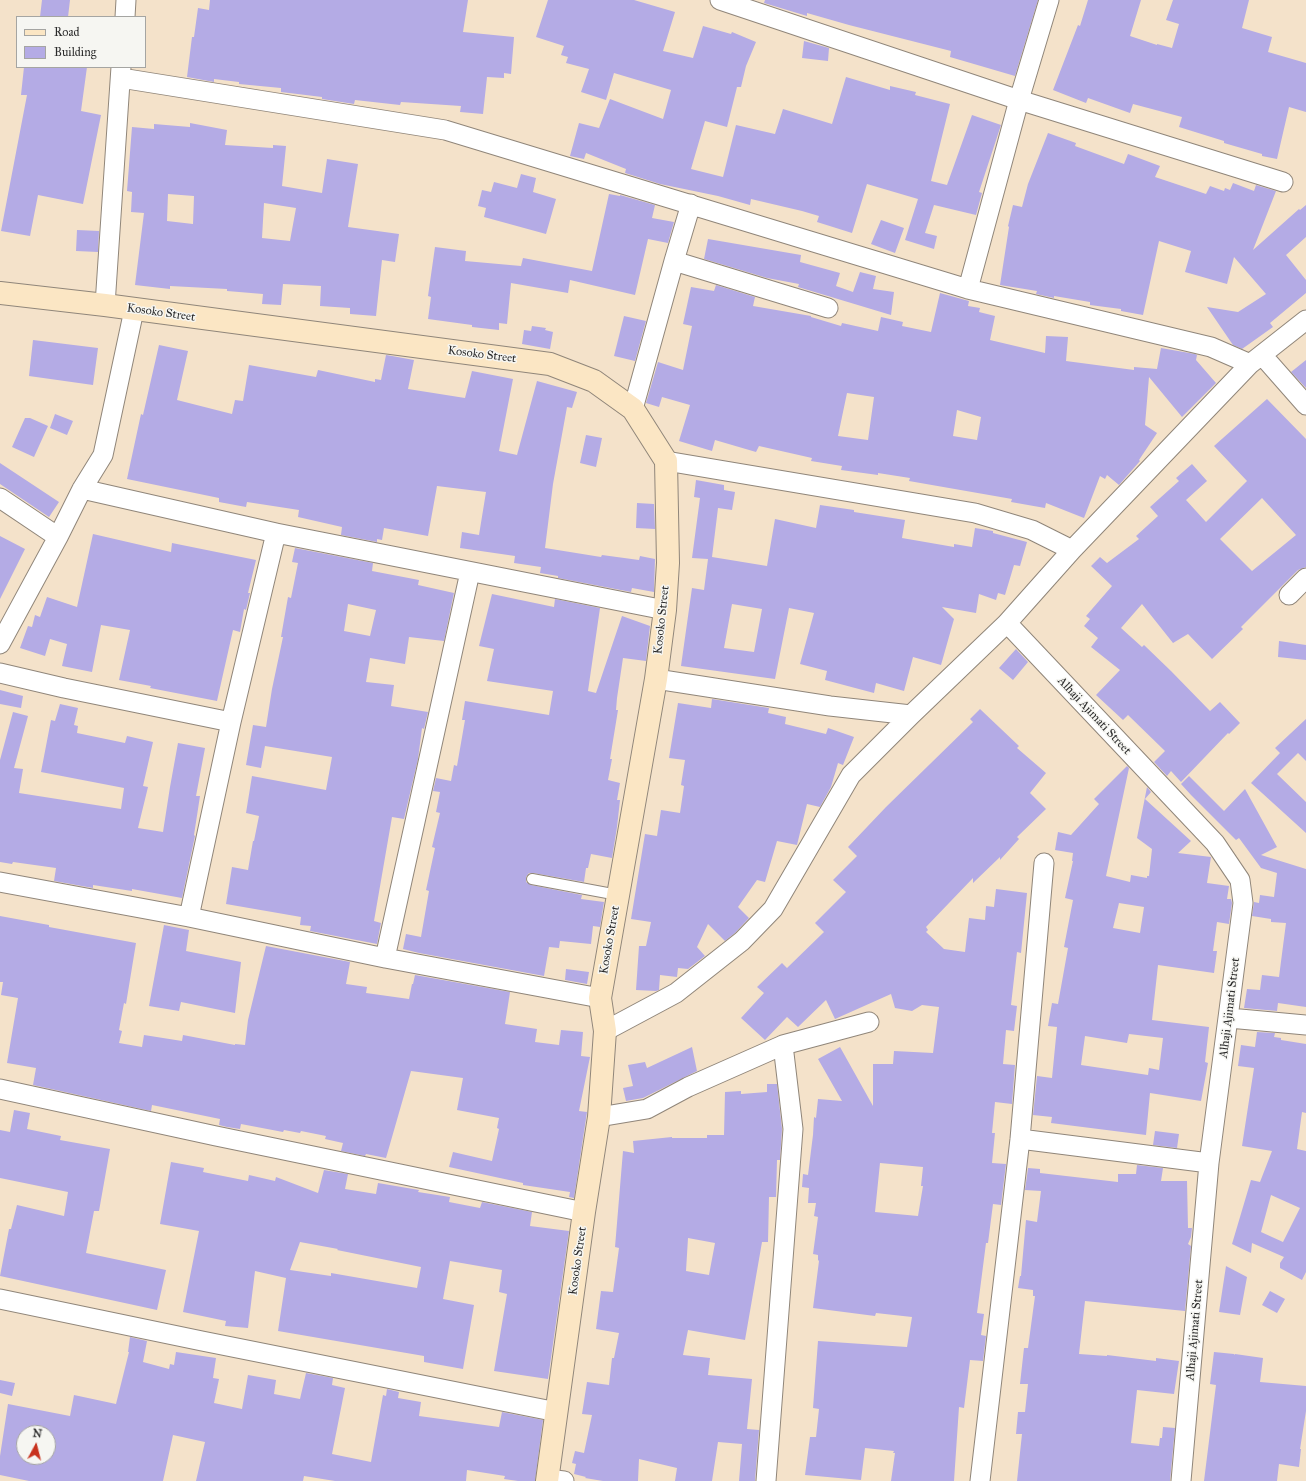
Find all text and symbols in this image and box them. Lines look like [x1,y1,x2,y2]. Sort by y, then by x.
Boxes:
legend [16,16,146,68]
text: Road [54,25,80,39]
text: Building [54,45,96,59]
street label: Kosoko Street [126,301,196,325]
street label: Kosoko Street [447,344,517,366]
street label: Kosoko Street [651,585,673,655]
street label: Alhaji Ajimati Street [1054,674,1134,758]
street label: Kosoko Street [597,905,623,975]
street label: Alhaji Ajimati Street [1217,957,1243,1059]
street label: Kosoko Street [566,1226,590,1296]
street label: Alhaji Ajimati Street [1183,1279,1207,1381]
north arrow [16,1425,56,1465]
text: N [32,1427,43,1441]

